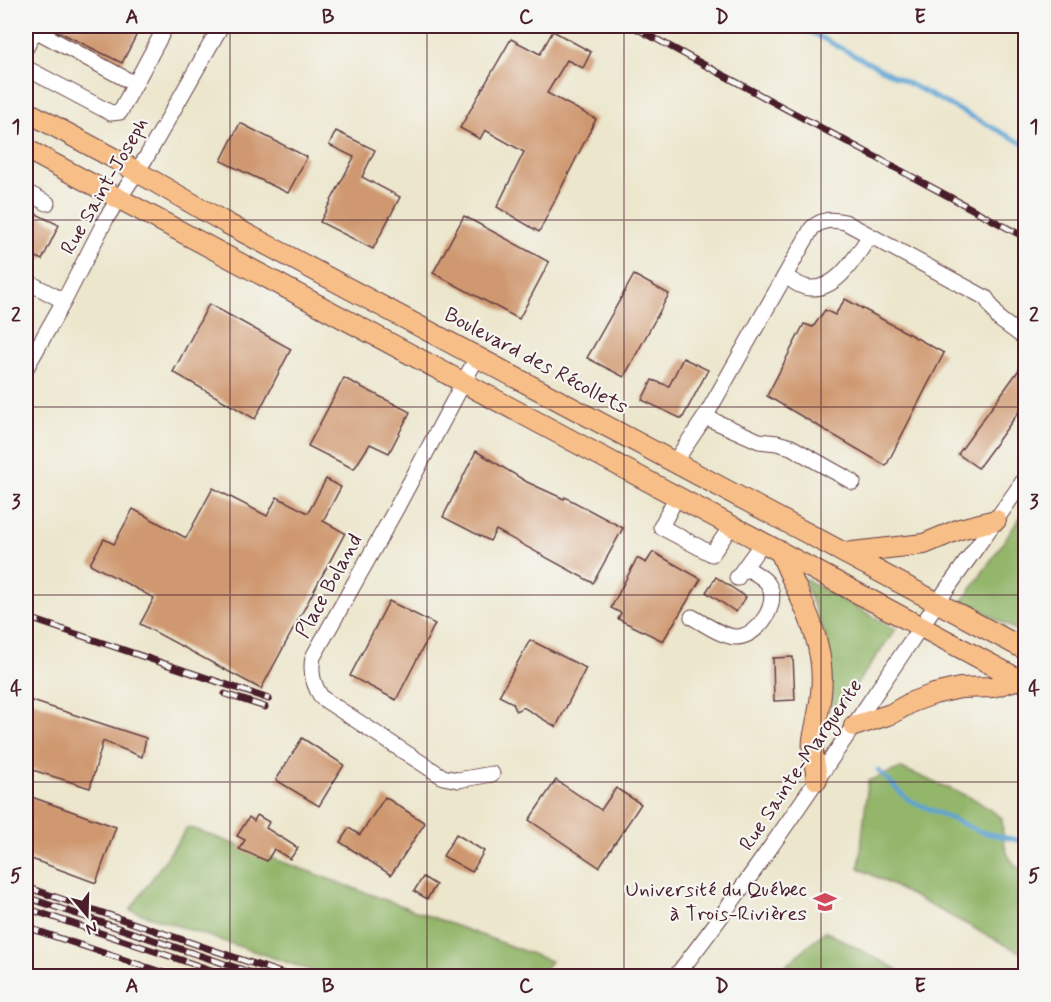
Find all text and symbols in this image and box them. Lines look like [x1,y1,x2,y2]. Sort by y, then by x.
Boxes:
text: A [125,4,139,31]
text: B [322,4,335,31]
text: C [519,4,534,31]
text: D [715,4,729,31]
text: E [914,4,926,31]
street label: Rue Saint-Joseph [54,112,156,260]
text: 1 [12,114,20,141]
text: 1 [1030,114,1038,141]
street label: Boulevard des Récollets [439,301,633,421]
text: 2 [11,302,21,329]
text: 2 [1029,302,1039,329]
text: 3 [11,489,21,516]
text: 3 [1029,489,1039,516]
street label: Place Boland [289,529,369,643]
street label: Rue Sainte-Marguerite [733,673,870,857]
text: 4 [10,676,22,703]
text: 4 [1028,676,1040,703]
text: 5 [10,863,22,890]
text: 5 [1028,863,1040,890]
place label: Université du Québec à Trois-Rivières [626,876,807,928]
north arrow [57,885,117,945]
school or university icon: Université du Québec à Trois-Rivières [812,889,838,915]
text: N [83,916,100,939]
text: A [125,973,139,1000]
text: B [322,973,335,1000]
text: C [519,973,534,1000]
text: D [715,973,729,1000]
text: E [914,973,926,1000]

